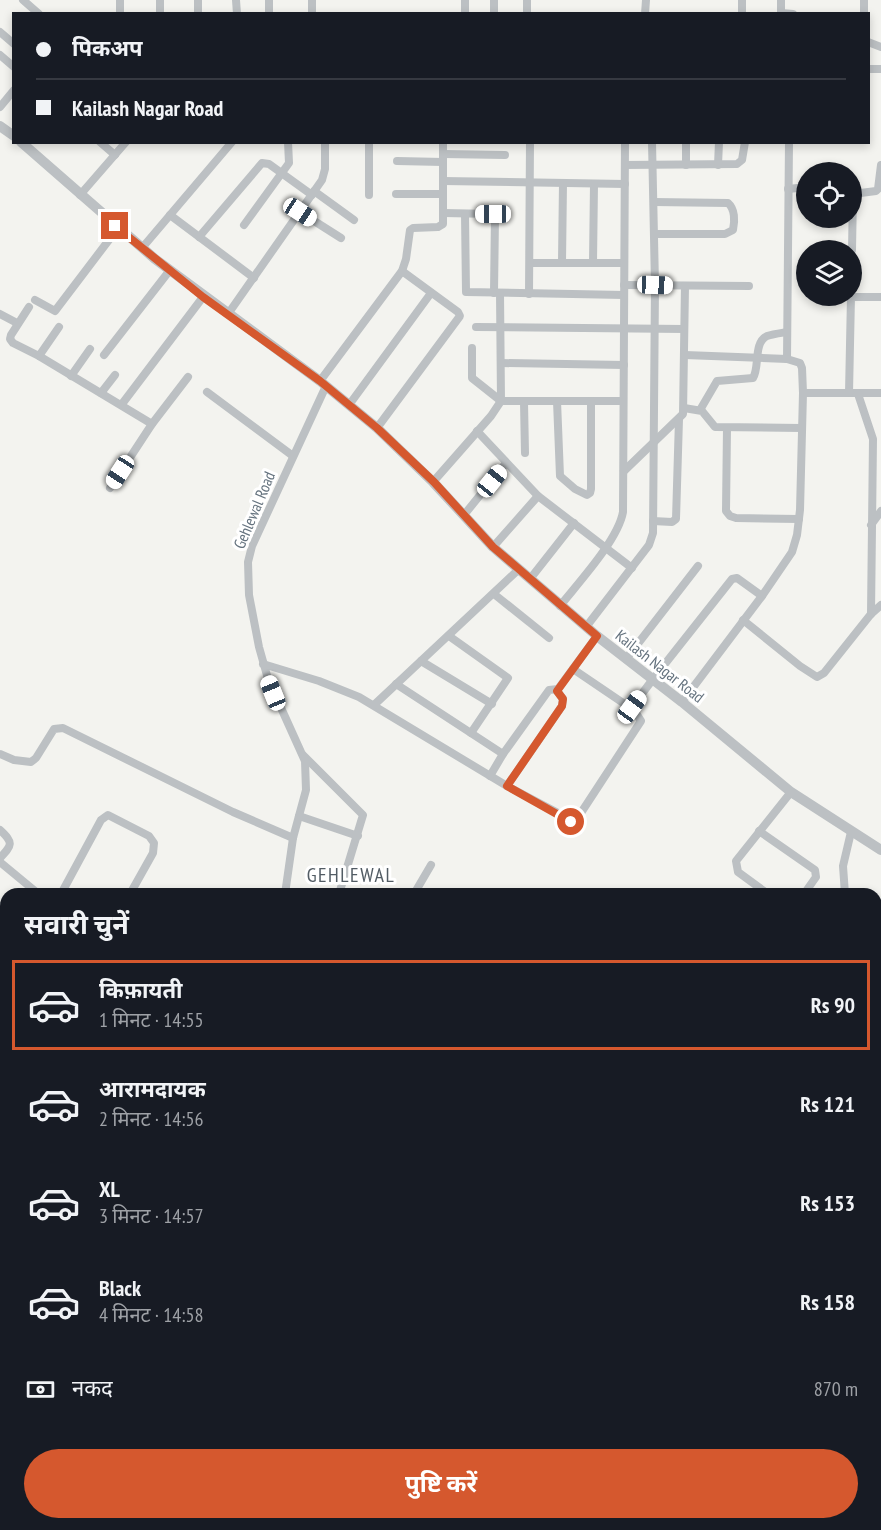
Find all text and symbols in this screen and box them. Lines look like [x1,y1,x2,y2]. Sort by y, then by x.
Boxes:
text: पिकअप [72,34,143,62]
text: Kailash Nagar Road [72,94,223,122]
map controls [796,162,862,306]
button: locate [796,162,862,228]
car [280,195,320,229]
car [475,205,511,223]
route end [101,212,128,239]
button: layers [796,240,862,306]
car [637,275,673,295]
car [103,452,137,492]
car [474,461,510,501]
street label: Gehlewal Road [229,468,279,552]
street label: Kailash Nagar Road [612,625,708,707]
car [258,673,288,713]
car [614,687,650,727]
route start [557,808,584,835]
district label: GEHLEWAL [307,862,395,888]
text: सवारी चुनें [24,907,129,941]
text: किफ़ायती [99,976,183,1004]
icon: car [27,978,81,1032]
text: Rs 90 [811,991,855,1019]
text: 1 मिनट · 14:55 [99,1007,203,1033]
text: आरामदायक [99,1075,206,1103]
icon: car [27,1077,81,1131]
text: Rs 121 [800,1090,855,1118]
text: 2 मिनट · 14:56 [99,1106,203,1132]
text: XL [99,1175,120,1203]
icon: car [27,1176,81,1230]
text: Rs 153 [800,1189,855,1217]
text: 3 मिनट · 14:57 [99,1203,203,1229]
text: Black [99,1274,141,1302]
icon: car [27,1275,81,1329]
text: Rs 158 [800,1288,855,1316]
text: 4 मिनट · 14:58 [99,1302,203,1328]
icon: cash [24,1373,57,1406]
text: नकद [72,1374,113,1402]
text: 870 m [814,1376,858,1402]
button: पुष्टि करें [24,1449,858,1518]

